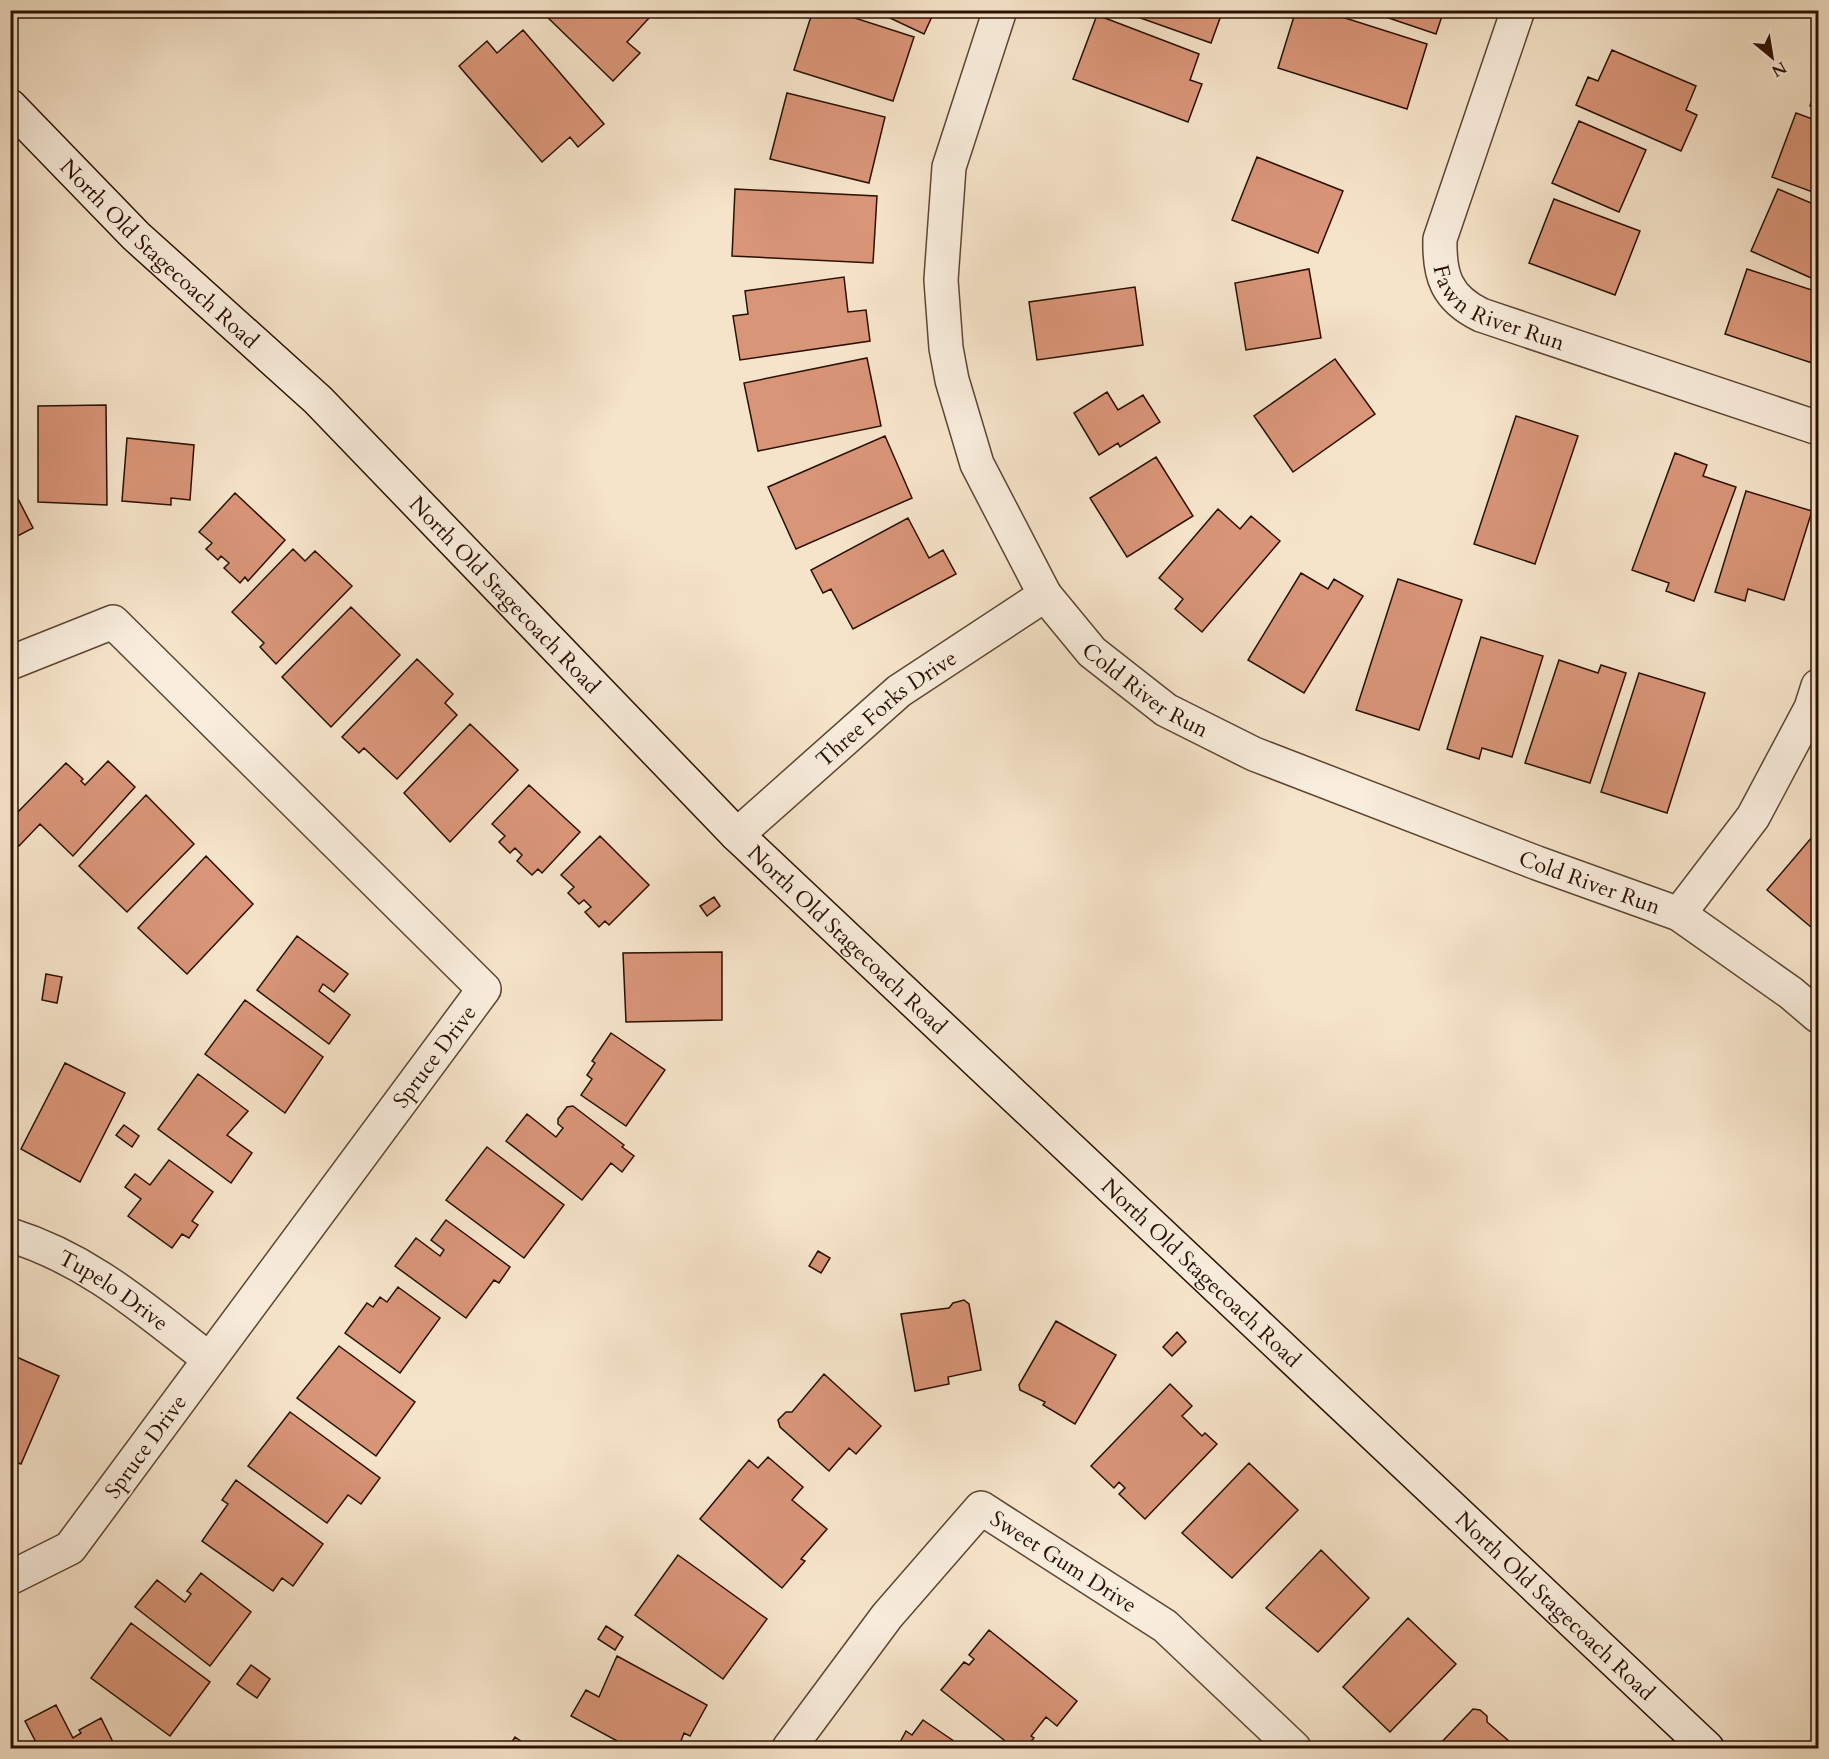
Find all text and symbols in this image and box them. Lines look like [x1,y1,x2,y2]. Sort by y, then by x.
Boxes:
north arrow [1742,27,1802,87]
text: N [1767,56,1791,82]
street label: North Old Stagecoach Road [53,152,265,356]
street label: Fawn River Run [1425,262,1569,358]
street label: North Old Stagecoach Road [402,490,607,701]
street label: Cold River Run [1076,636,1214,745]
street label: Three Forks Drive [810,643,963,774]
street label: North Old Stagecoach Road [741,839,953,1041]
street label: Cold River Run [1514,843,1665,922]
street label: Spruce Drive [386,999,483,1114]
street label: North Old Stagecoach Road [1095,1172,1307,1374]
street label: Tupelo Drive [53,1243,175,1338]
street label: Spruce Drive [98,1388,194,1505]
street label: Sweet Gum Drive [984,1504,1142,1620]
street label: North Old Stagecoach Road [1448,1505,1661,1708]

